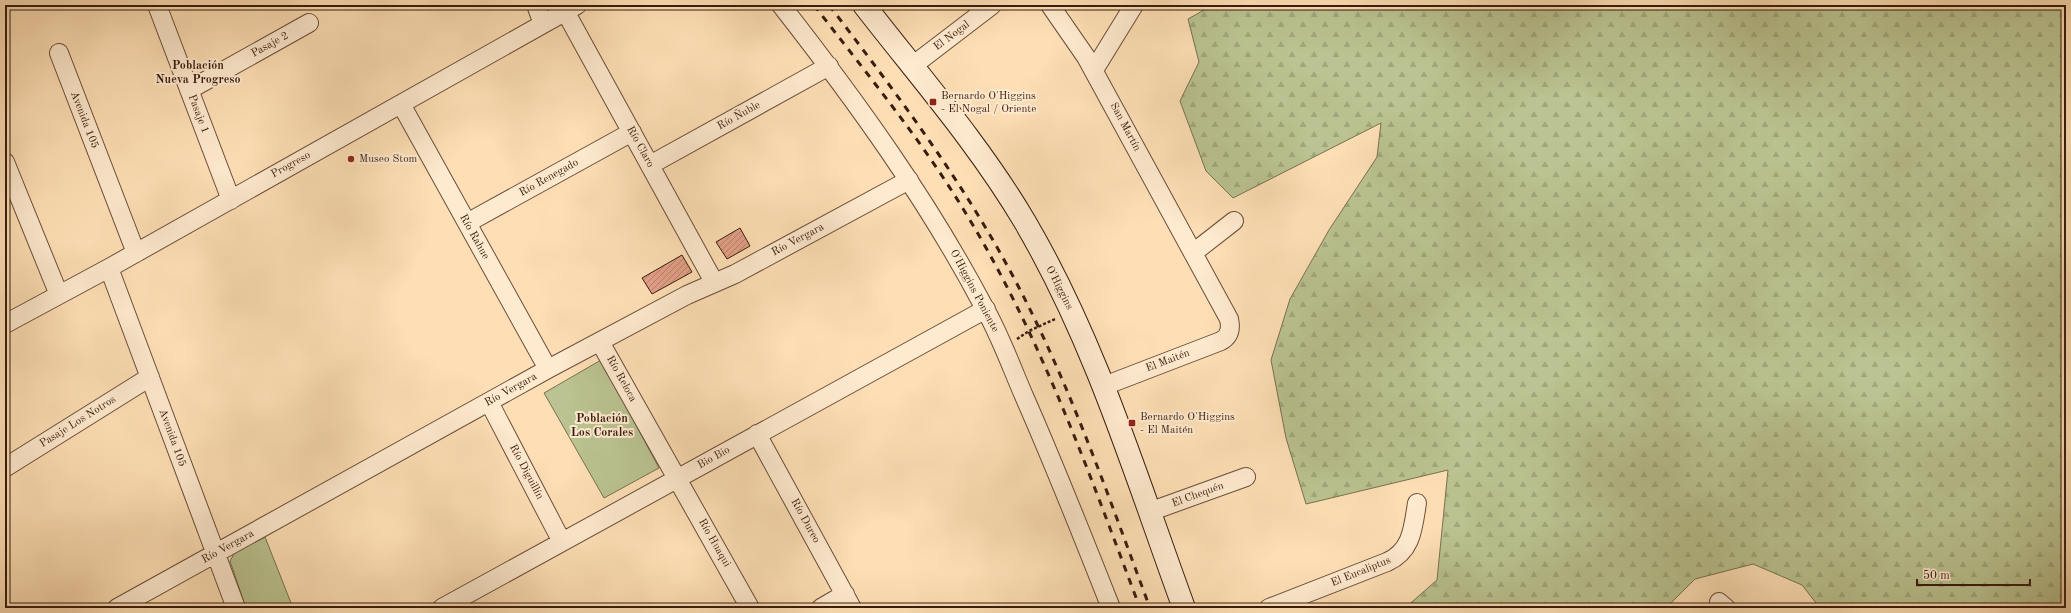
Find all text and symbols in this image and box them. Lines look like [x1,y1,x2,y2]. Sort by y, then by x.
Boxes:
street label: El Nogal [932,19,972,53]
street label: Pasaje 2 [250,30,290,60]
district label: Población Nueva Progreso [155,60,241,86]
street label: Avenida 105 [68,90,100,150]
place label: Bernardo O'Higgins - El Nogal / Oriente [941,91,1036,115]
street label: Pasaje 1 [186,93,210,135]
marker: Bernardo O'Higgins - El Nogal / Oriente [928,97,938,107]
street label: Río Ñuble [715,98,762,132]
street label: San Martín [1108,101,1142,153]
street label: Río Claro [624,125,656,169]
street label: Progreso [269,150,313,180]
marker: Museo Stom [346,154,356,164]
place label: Museo Stom [359,154,418,165]
street label: Río Renegado [518,157,580,199]
street label: Río Rahue [457,213,491,261]
street label: Río Vergara [770,221,827,258]
street label: O'Higgins Poniente [948,248,1000,334]
street label: O'Higgins [1043,264,1075,312]
street label: El Maitén [1144,348,1192,374]
street label: Río Reloca [604,354,638,404]
street label: Río Vergara [483,371,539,409]
street label: Pasaje Los Notros [38,394,118,450]
street label: Avenida 105 [157,408,187,468]
place label: Bernardo O'Higgins - El Maitén [1140,412,1235,436]
district label: Población Los Corales [571,413,633,439]
marker: Bernardo O'Higgins - El Maitén [1127,418,1137,428]
street label: Río Diguillín [507,443,545,501]
street label: Bio Bio [696,445,732,471]
street label: El Chequén [1171,481,1226,509]
street label: Río Dureo [788,497,822,545]
street label: Río Huaqui [696,517,732,569]
street label: Río Vergara [200,528,256,566]
street label: El Eucaliptus [1330,555,1393,589]
scale bar [1917,561,2030,587]
text: 50 m [1923,569,1950,582]

